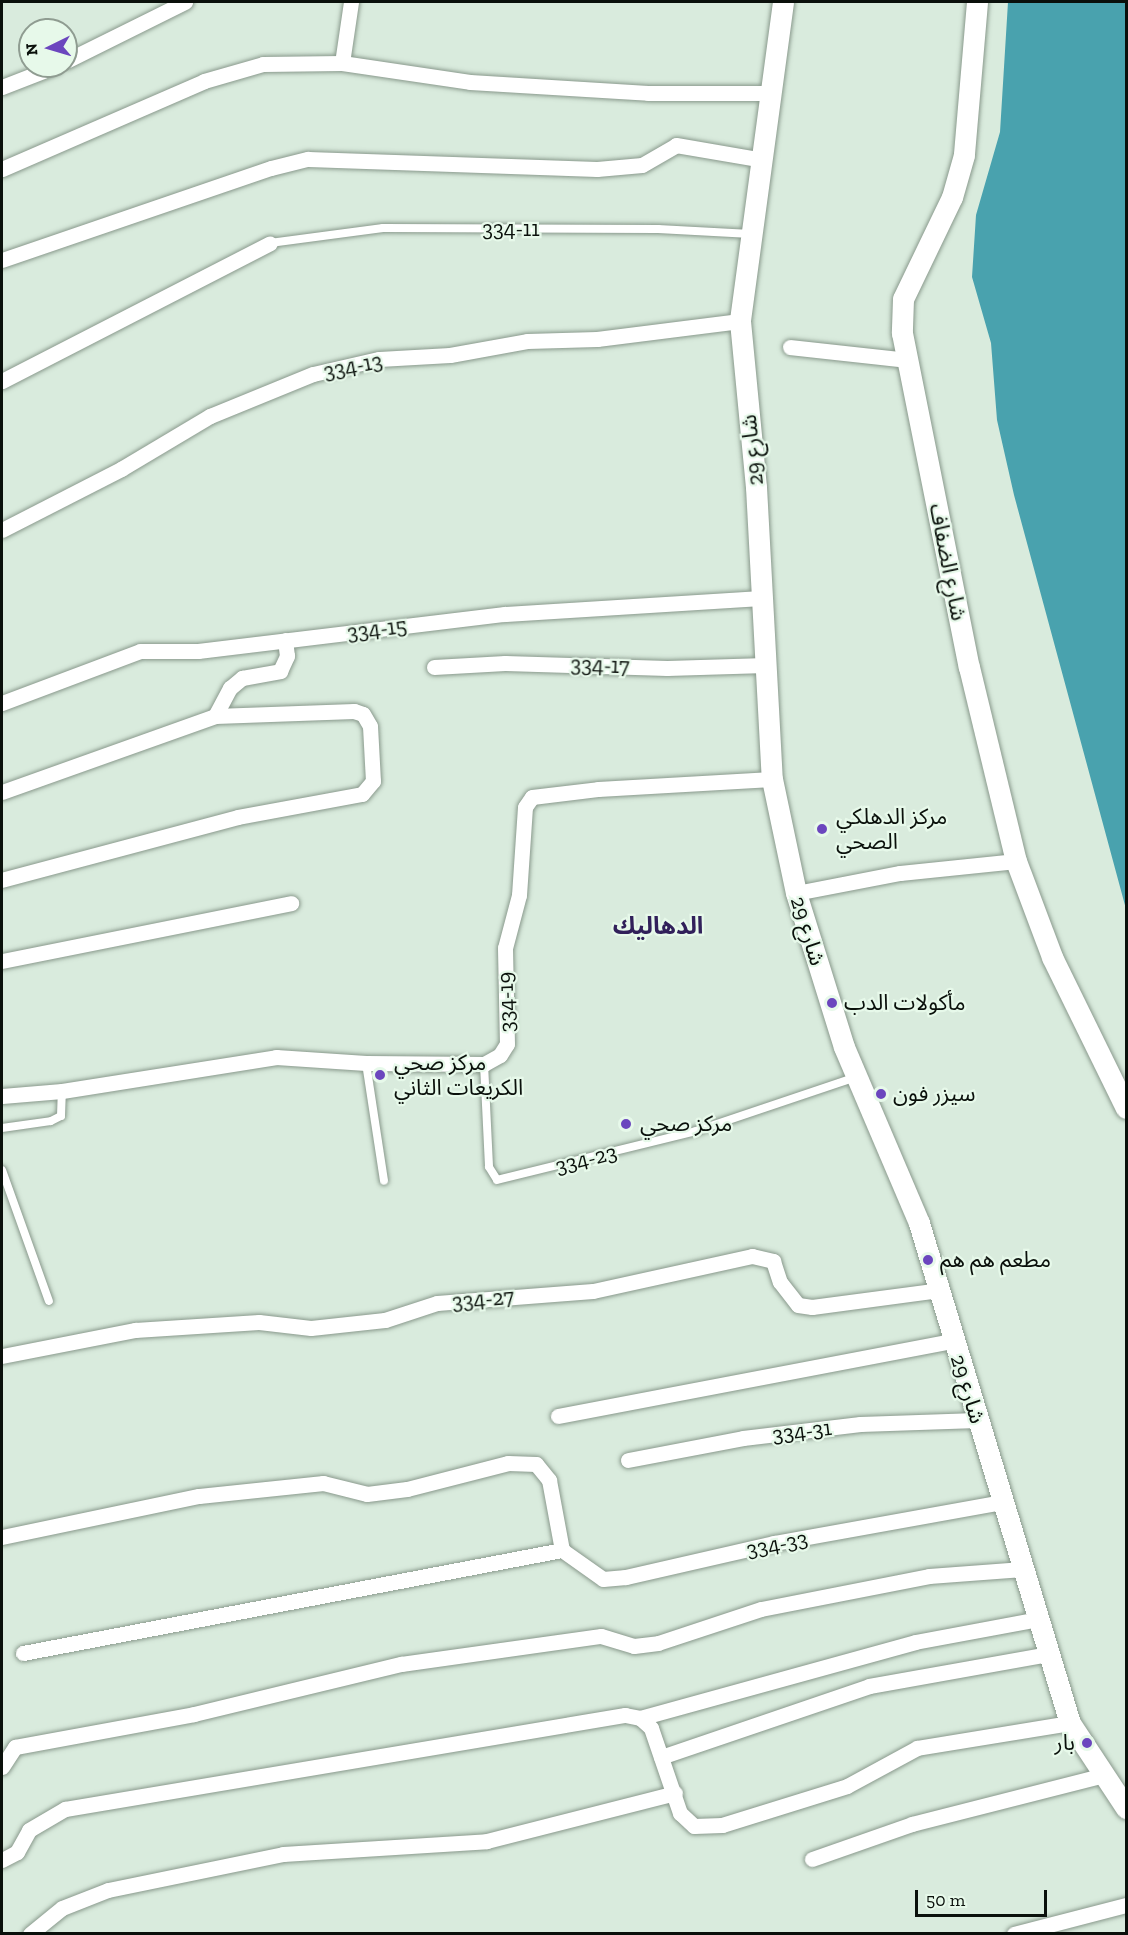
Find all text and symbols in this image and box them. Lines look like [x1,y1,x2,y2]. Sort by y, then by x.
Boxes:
north arrow [18,18,78,78]
text: N [22,43,42,56]
street label: 334-11 [482,216,540,242]
street label: 334-13 [321,347,385,385]
street label: شارع 29 [735,413,769,487]
street label: شارع الضفاف [924,501,972,623]
street label: 334-15 [346,612,408,646]
street label: 334-17 [570,651,630,679]
place label: مركز الدهلكي الصحي [836,803,947,854]
marker: مركز الدهلكي الصحي [813,820,831,838]
street label: شارع 29 [785,893,831,969]
district label: الدهاليك [613,912,703,940]
street label: 334-19 [492,971,520,1033]
place label: مأكولات الدب [844,990,966,1016]
marker: مأكولات الدب [825,996,839,1010]
place label: مركز صحي الكريعات الثاني [394,1049,523,1100]
marker: مركز صحي الكريعات الثاني [371,1066,389,1084]
place label: سيزر فون [893,1081,976,1107]
marker: سيزر فون [874,1087,888,1101]
place label: مركز صحي [640,1111,732,1137]
marker: مركز صحي [617,1115,635,1133]
street label: 334-23 [552,1139,620,1179]
place label: مطعم هم هم [940,1247,1051,1273]
marker: مطعم هم هم [921,1253,935,1267]
street label: 334-27 [451,1283,515,1315]
street label: شارع 29 [945,1351,991,1427]
street label: 334-31 [771,1414,833,1448]
street label: 334-33 [744,1525,810,1563]
place label: بار [1055,1730,1075,1756]
marker: بار [1080,1736,1094,1750]
scale bar [918,1878,1050,1916]
text: 50 m [926,1889,965,1911]

